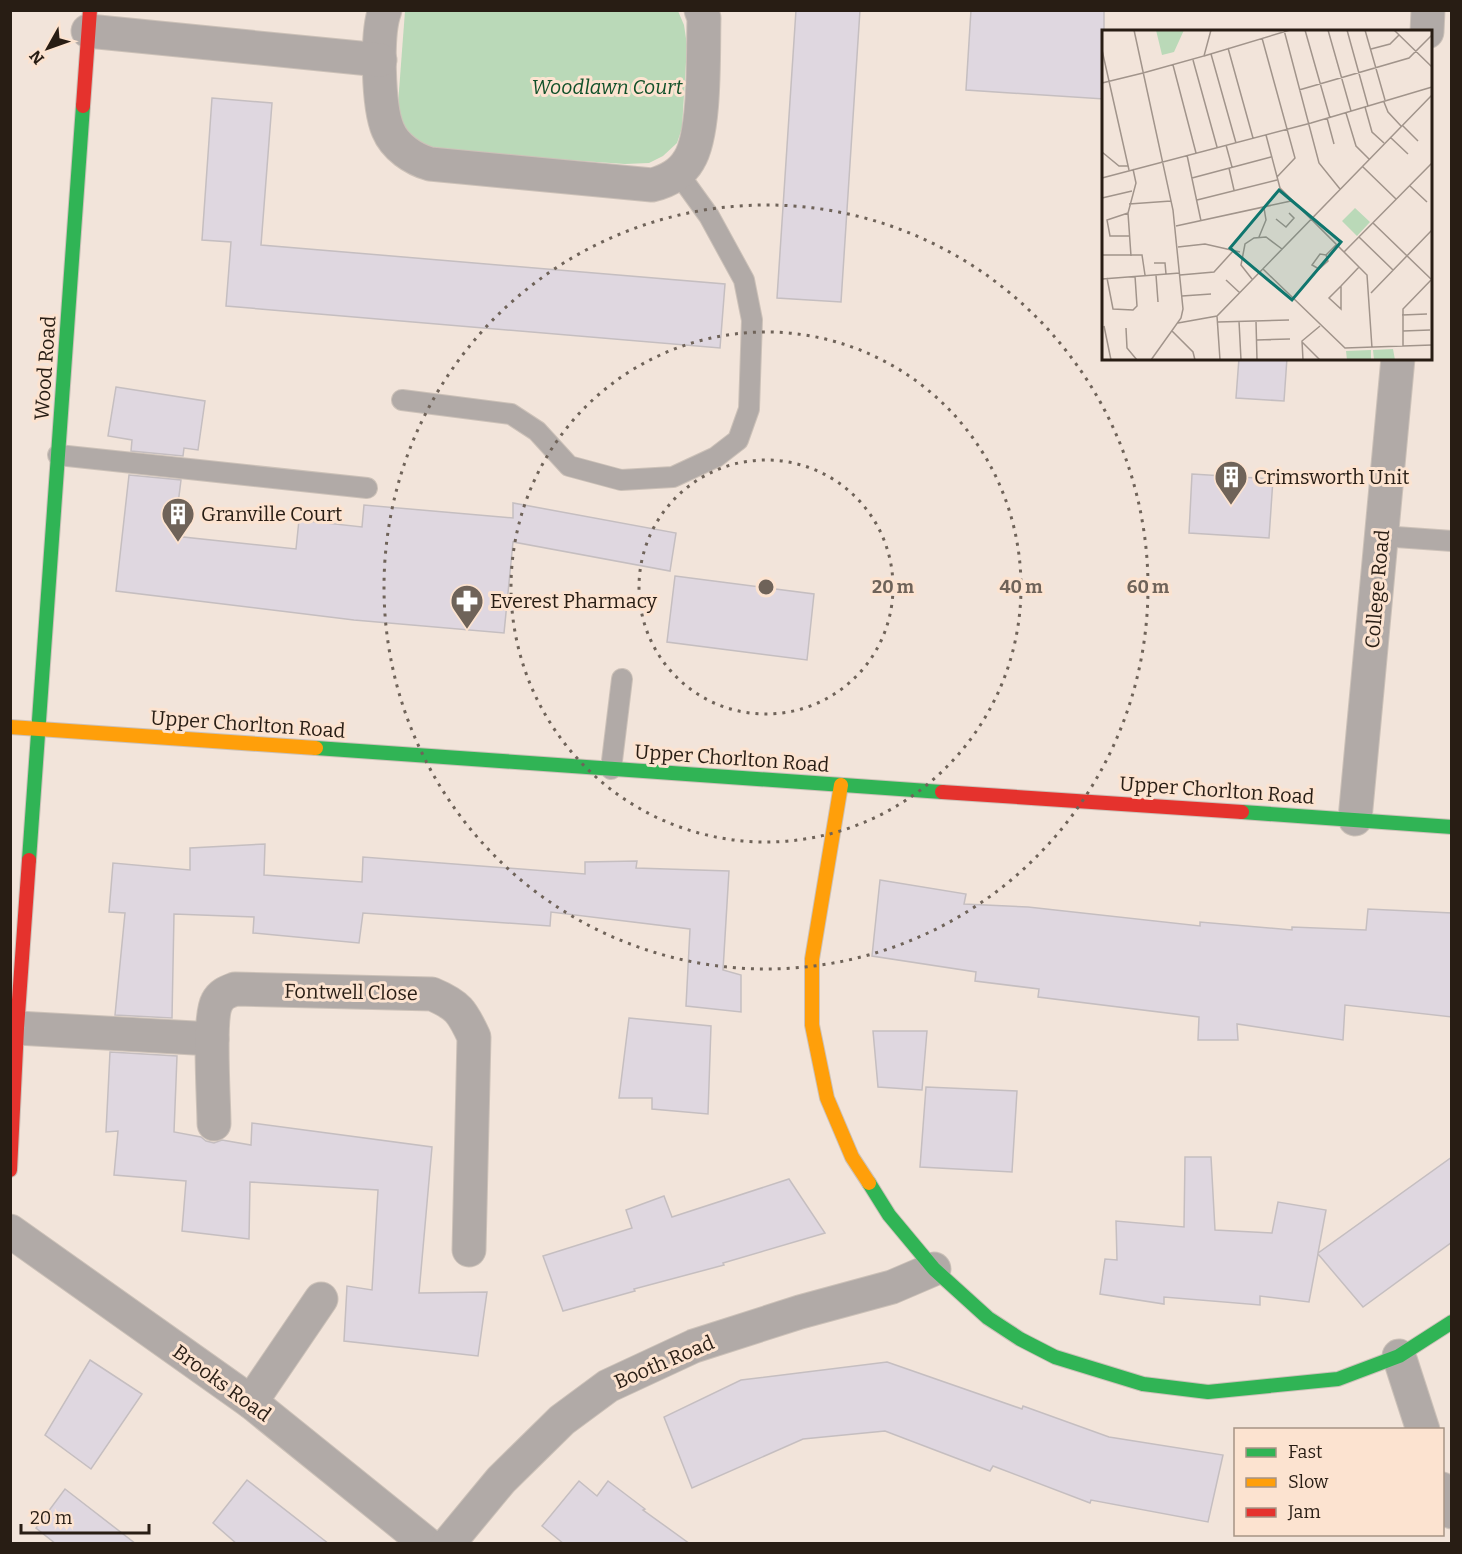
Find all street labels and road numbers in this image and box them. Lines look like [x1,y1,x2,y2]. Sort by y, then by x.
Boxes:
street label: Wood Road [29,315,61,421]
street label: College Road [1360,528,1394,649]
street label: Upper Chorlton Road [150,705,346,743]
street label: Upper Chorlton Road [634,739,830,777]
street label: Upper Chorlton Road [1119,771,1315,809]
street label: Fontwell Close [284,979,418,1005]
street label: Booth Road [610,1330,718,1394]
street label: Brooks Road [168,1339,276,1427]

